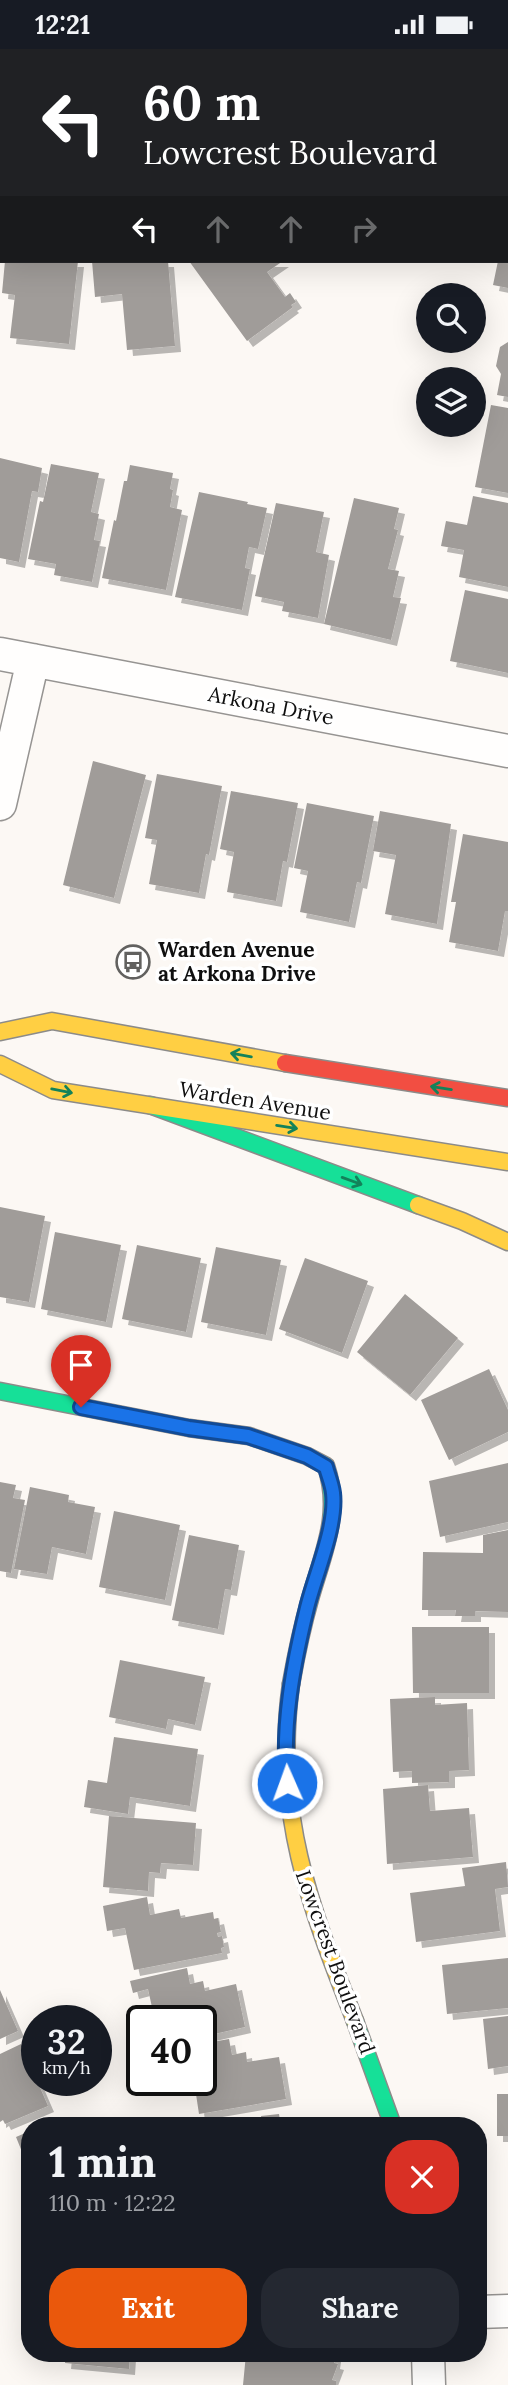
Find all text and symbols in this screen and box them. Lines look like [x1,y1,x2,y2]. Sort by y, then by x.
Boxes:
text: 12:21 [35,8,90,41]
text: 60 m [143,71,260,133]
icon: left [28,77,119,168]
text: Lowcrest Boulevard [143,132,438,173]
icon: left [126,210,164,248]
icon: ahead [199,210,237,248]
icon: ahead [272,210,310,248]
icon: right [345,210,383,248]
map controls [416,283,486,437]
button: search [416,283,486,353]
button: layers [416,367,486,437]
street label: Arkona Drive [205,680,336,731]
place label: Warden Avenue at Arkona Drive [158,936,316,987]
bus stop icon: Warden Avenue at Arkona Drive [114,943,152,981]
one-way arrow [230,1048,253,1061]
street label: Warden Avenue [177,1075,333,1126]
one-way arrow [430,1081,452,1094]
one-way arrow [50,1084,73,1098]
one-way arrow [275,1121,298,1134]
one-way arrow [340,1176,362,1188]
pin [51,1335,111,1407]
icon: arrive [62,1346,100,1384]
position arrow [250,1746,324,1820]
street label: Lowcrest Boulevard [290,1866,381,2057]
speed limit sign: 40 [126,2005,217,2096]
text: 32 [47,2019,86,2064]
text: km/h [42,2056,91,2079]
text: 1 min [49,2135,156,2189]
button: close [385,2140,459,2214]
text: 110 m · 12:22 [49,2188,176,2217]
button: Exit [49,2268,247,2348]
button: Share [261,2268,459,2348]

